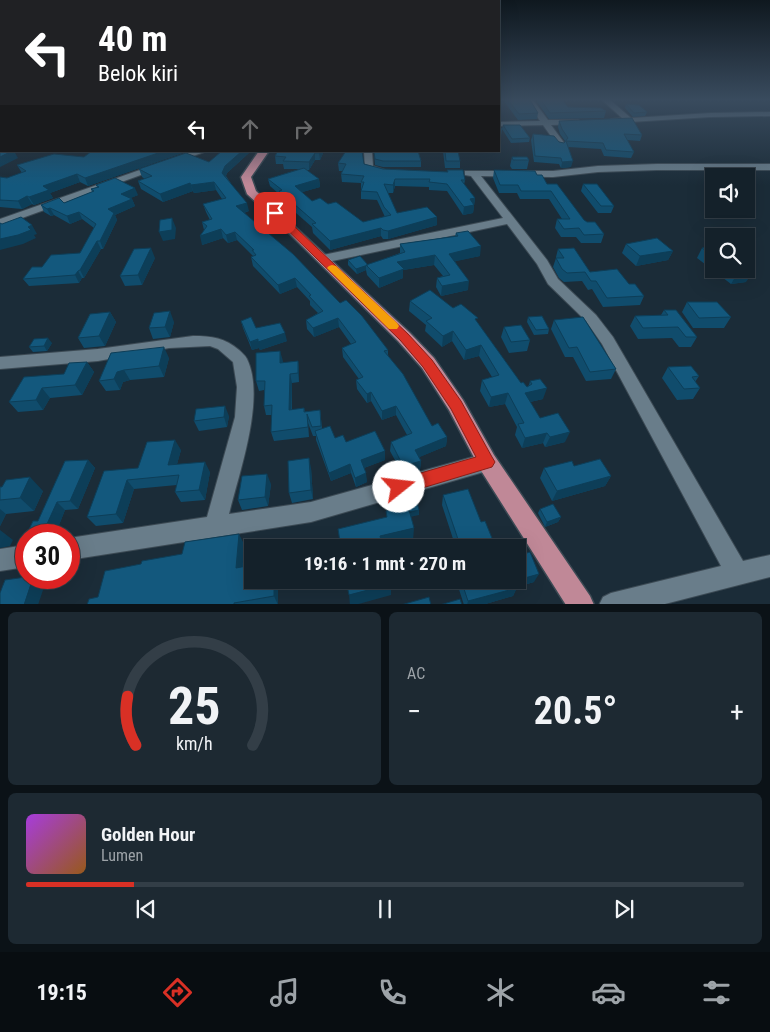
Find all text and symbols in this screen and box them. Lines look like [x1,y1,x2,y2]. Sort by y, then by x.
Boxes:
text: 40 m [98,19,167,60]
icon: left [15,20,80,85]
text: Belok kiri [98,61,178,86]
icon: left [183,115,211,143]
icon: ahead [236,115,264,143]
icon: right [289,115,317,143]
map controls [705,168,755,278]
button: sound [705,168,755,218]
pin [254,192,296,234]
icon: arrive [261,199,289,227]
button: search [705,228,755,278]
position arrow [372,460,424,512]
speed limit sign: 30 [15,524,80,589]
text: 19:16 · 1 mnt · 270 m [304,552,466,575]
text: AC [407,664,425,683]
text: 25 [168,676,221,737]
text: 20.5° [534,689,617,733]
text: − [407,695,421,728]
text: + [730,695,744,728]
text: km/h [176,733,213,754]
text: Golden Hour [101,823,195,846]
text: Lumen [101,846,143,865]
icon: previous [132,895,160,923]
icon: pause [371,895,399,923]
icon: next [610,895,638,923]
icon: directions [160,975,195,1010]
icon: music [267,975,302,1010]
icon: phone [375,975,410,1010]
icon: climate [483,975,518,1010]
icon: car [591,975,626,1010]
icon: filters [699,975,734,1010]
text: 19:15 [36,980,87,1005]

